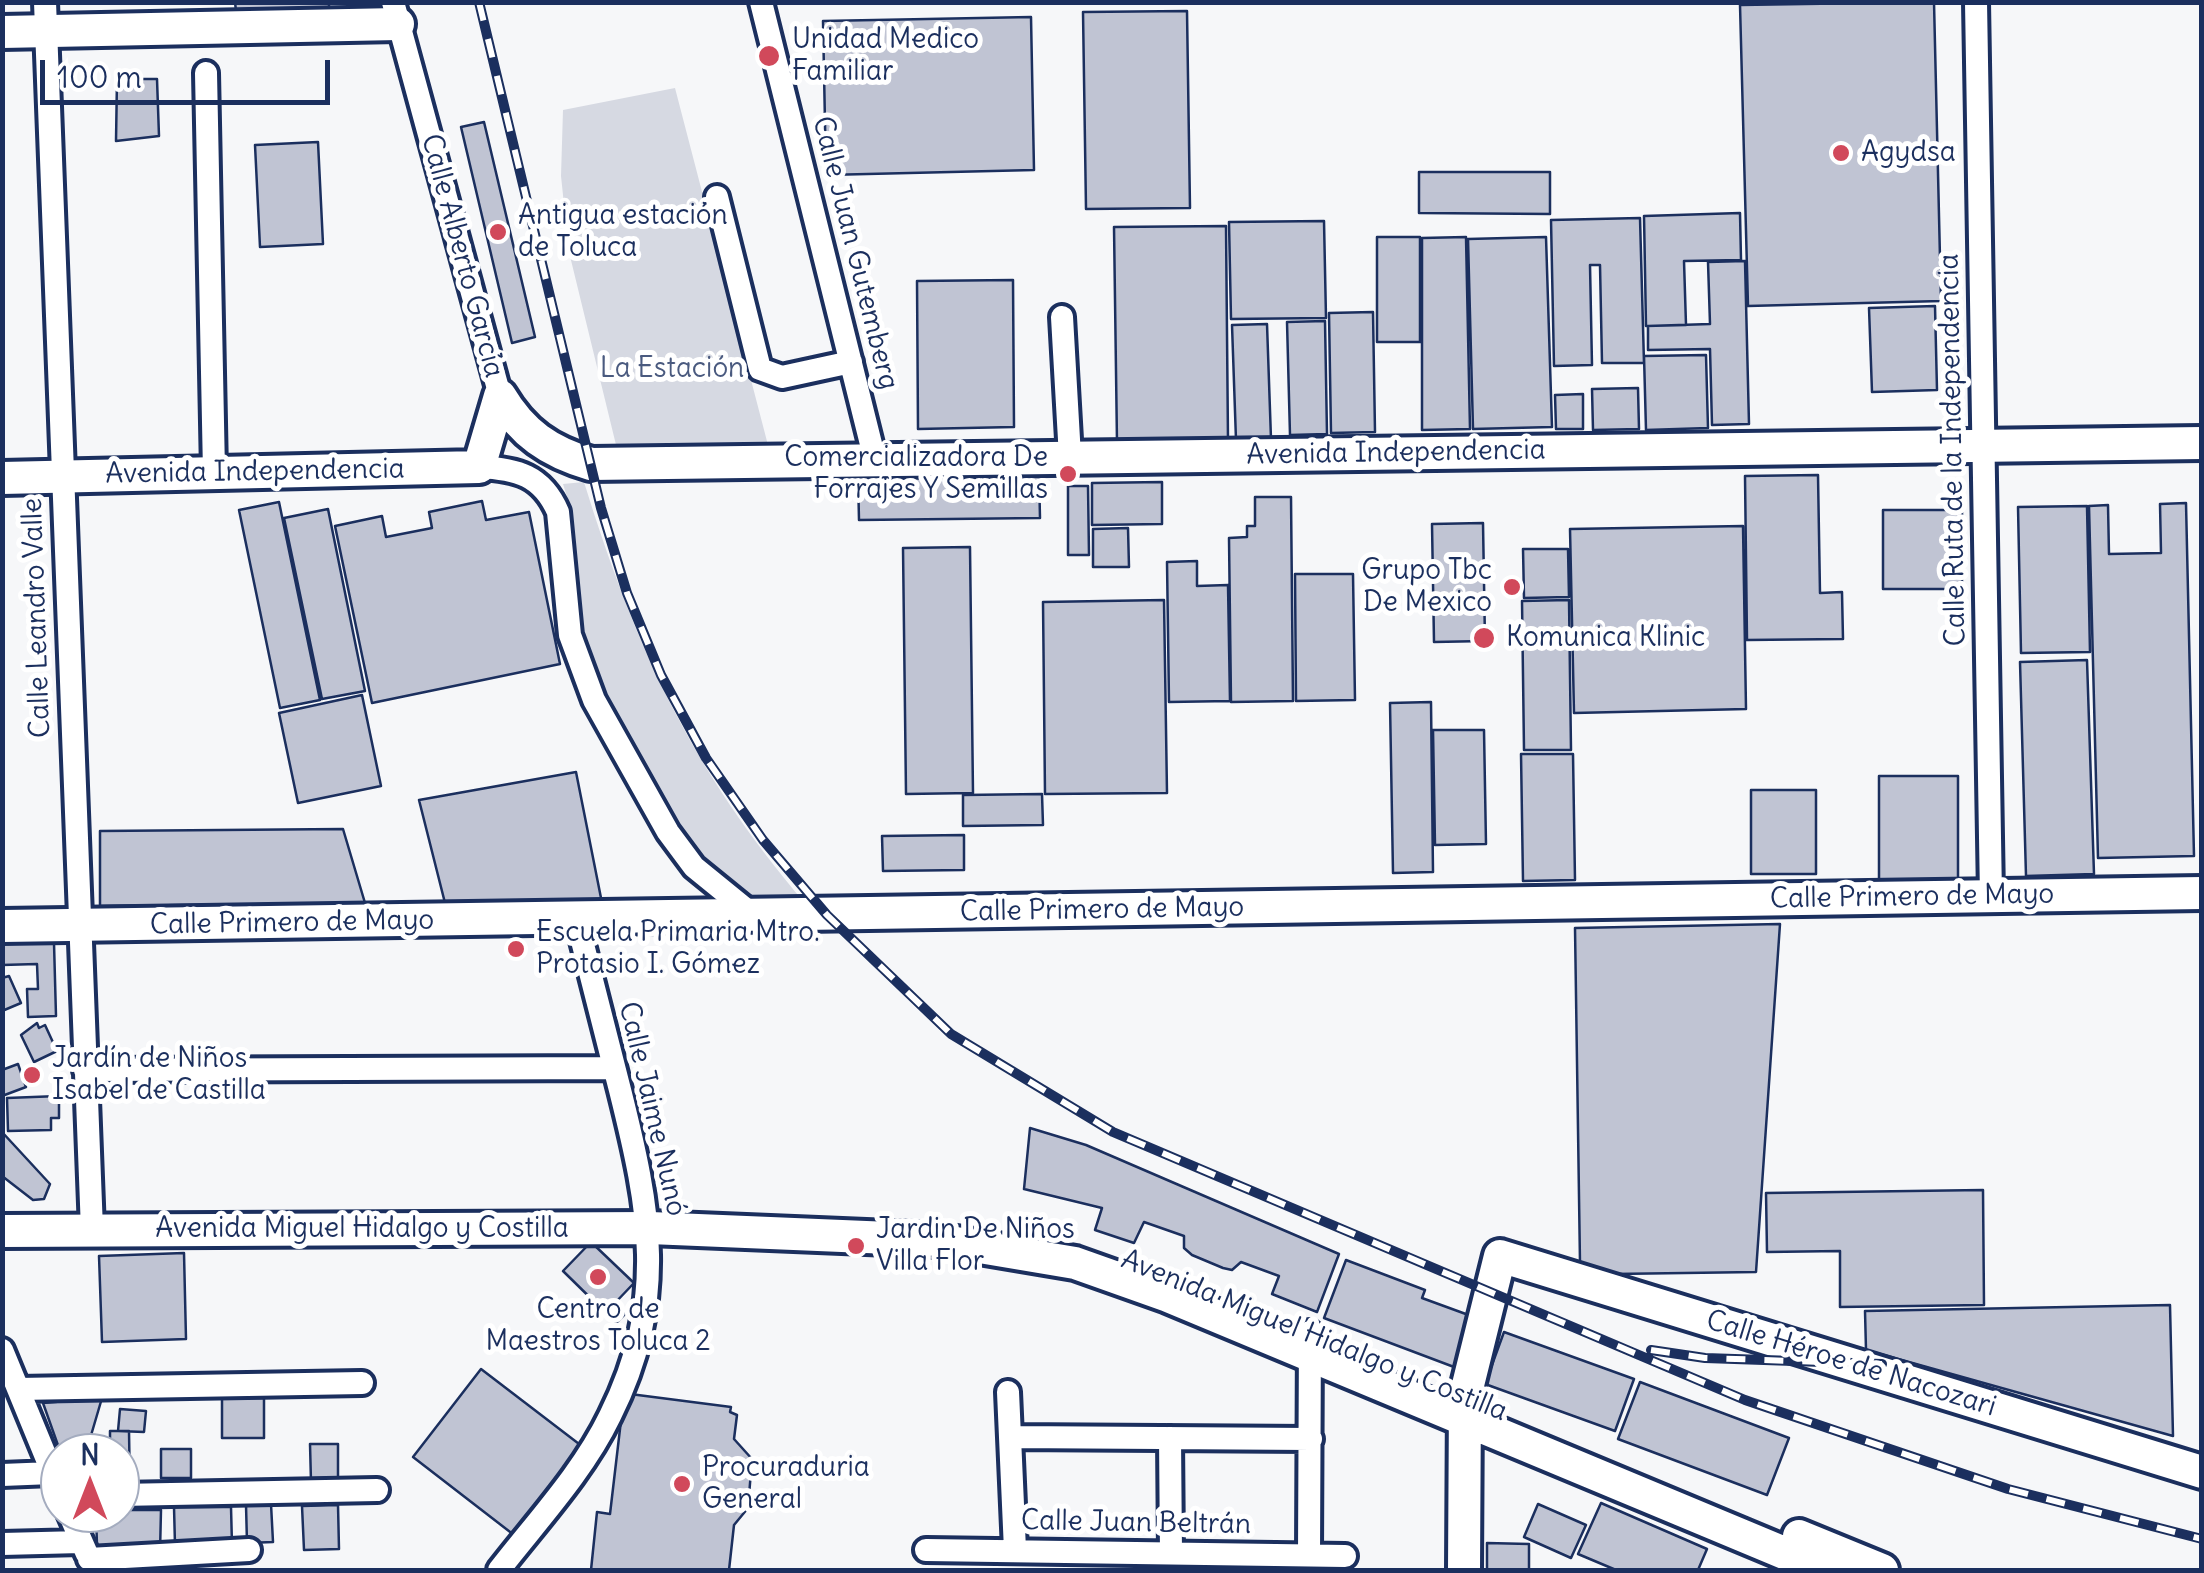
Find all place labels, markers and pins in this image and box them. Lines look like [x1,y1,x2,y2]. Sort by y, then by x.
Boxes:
place label: Unidad Medico Familiar [792,23,979,89]
marker: Unidad Medico Familiar [756,43,782,69]
place label: Agydsa [1861,136,1956,170]
marker: Agydsa [1830,142,1852,164]
place label: Antigua estación de Toluca [518,199,728,265]
marker: Antigua estación de Toluca [487,221,509,243]
place label: Comercializadora De Forrajes Y Semillas [784,441,1048,507]
marker: Comercializadora De Forrajes Y Semillas [1057,463,1079,485]
place label: Grupo Tbc De Mexico [1361,554,1492,620]
marker: Grupo Tbc De Mexico [1501,576,1523,598]
place label: Komunica Klinic [1506,621,1705,655]
marker: Komunica Klinic [1471,625,1497,651]
place label: Escuela Primaria Mtro. Protasio I. Gómez [536,916,820,982]
marker: Escuela Primaria Mtro. Protasio I. Gómez [505,938,527,960]
place label: Jardín de Niños Isabel de Castilla [52,1042,266,1108]
marker: Jardín de Niños Isabel de Castilla [21,1064,43,1086]
place label: Jardin De Niños Villa Flor [876,1213,1075,1279]
marker: Jardin De Niños Villa Flor [845,1235,867,1257]
marker: Centro de Maestros Toluca 2 [587,1266,609,1288]
place label: Centro de Maestros Toluca 2 [485,1293,711,1359]
place label: Procuraduria General [702,1451,870,1517]
marker: Procuraduria General [671,1473,693,1495]

